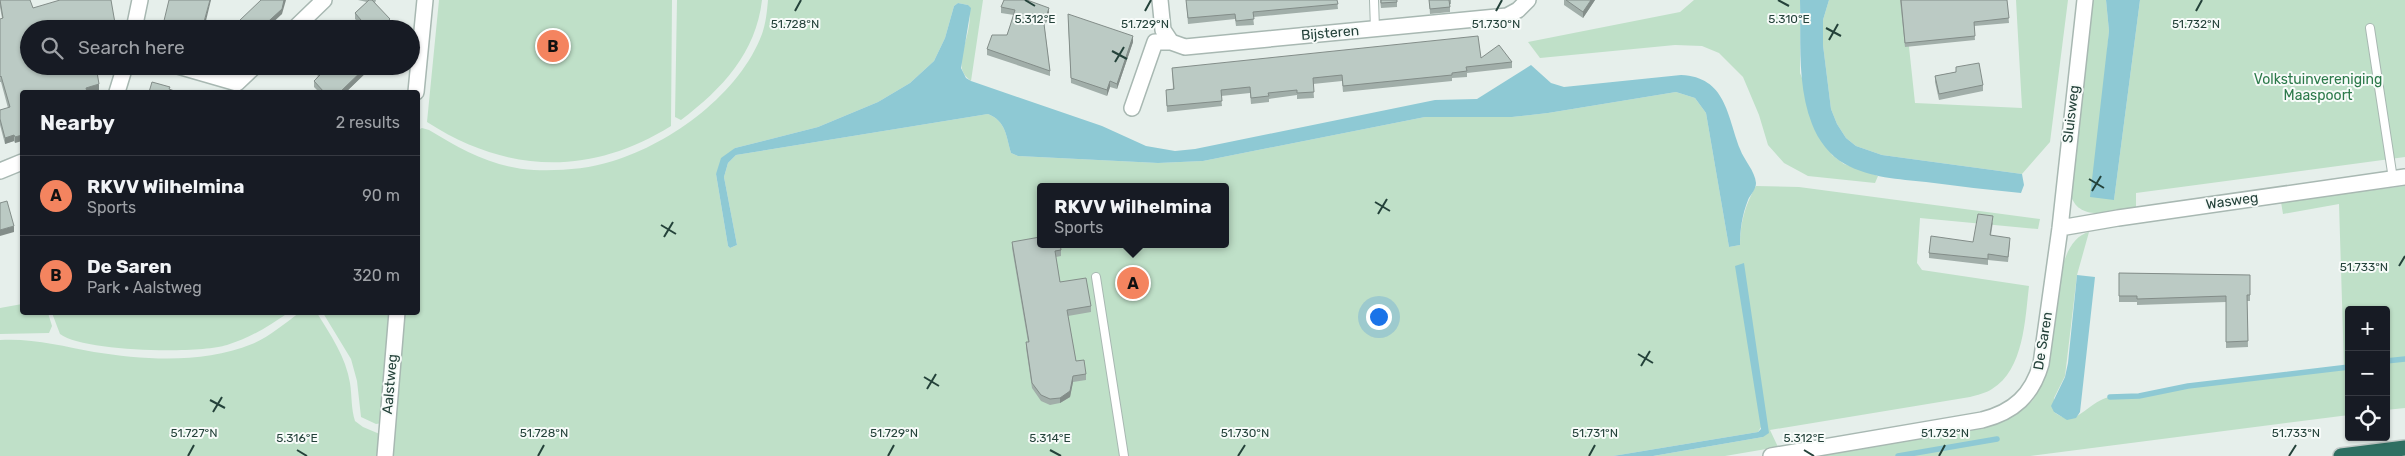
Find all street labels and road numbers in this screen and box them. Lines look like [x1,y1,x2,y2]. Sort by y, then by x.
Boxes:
street label: Bijsteren [1300,22,1360,44]
street label: Sluisweg [2059,84,2083,144]
street label: Wasweg [2205,189,2259,213]
street label: De Saren [2030,311,2056,371]
street label: Aalstweg [379,353,401,415]

